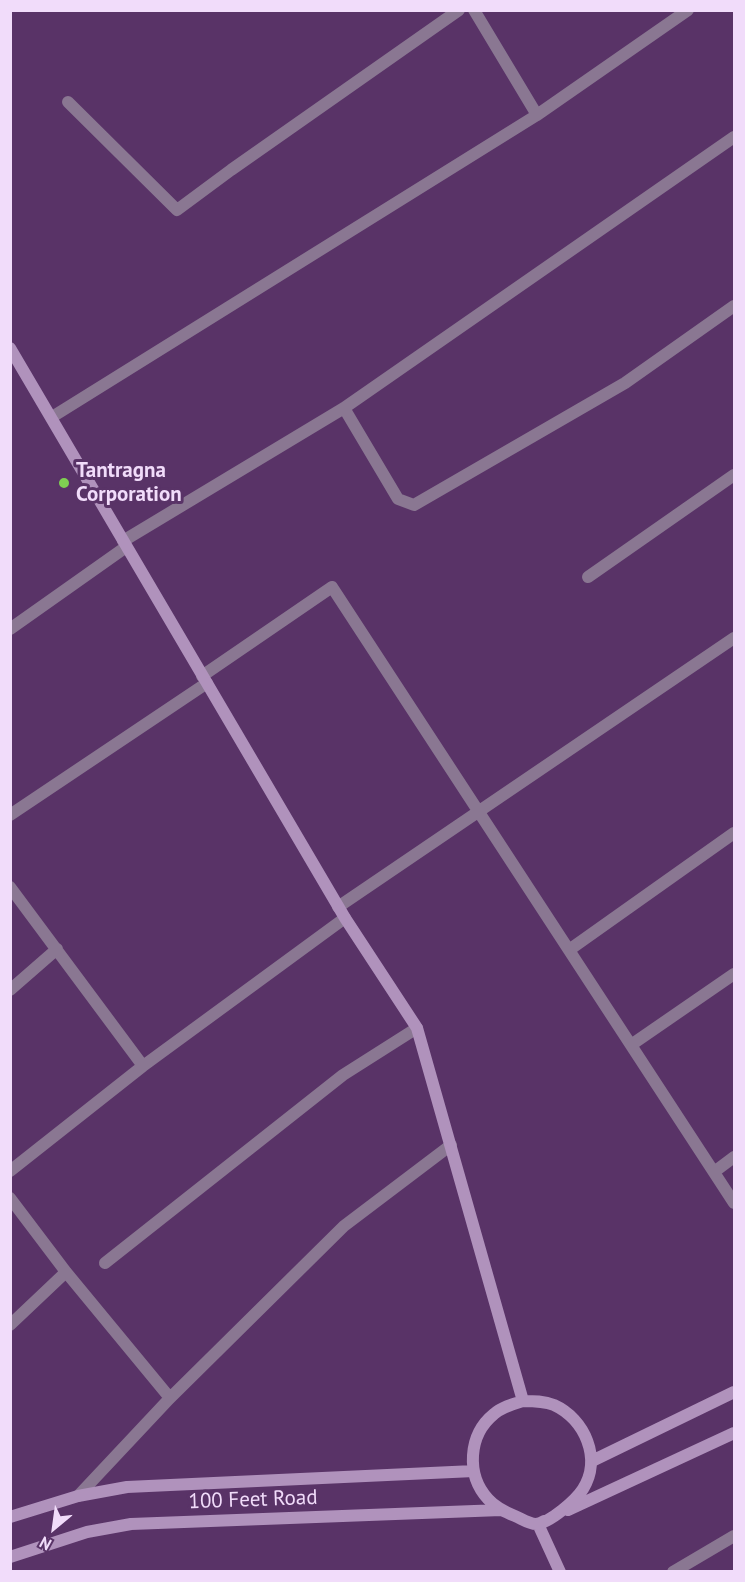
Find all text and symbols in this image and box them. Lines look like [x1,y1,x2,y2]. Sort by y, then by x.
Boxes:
place label: Tantragna Corporation [76,458,182,508]
marker: Tantragna Corporation [57,476,71,490]
street label: 100 Feet Road [188,1485,318,1515]
north arrow [24,1498,84,1558]
text: N [36,1532,55,1555]

